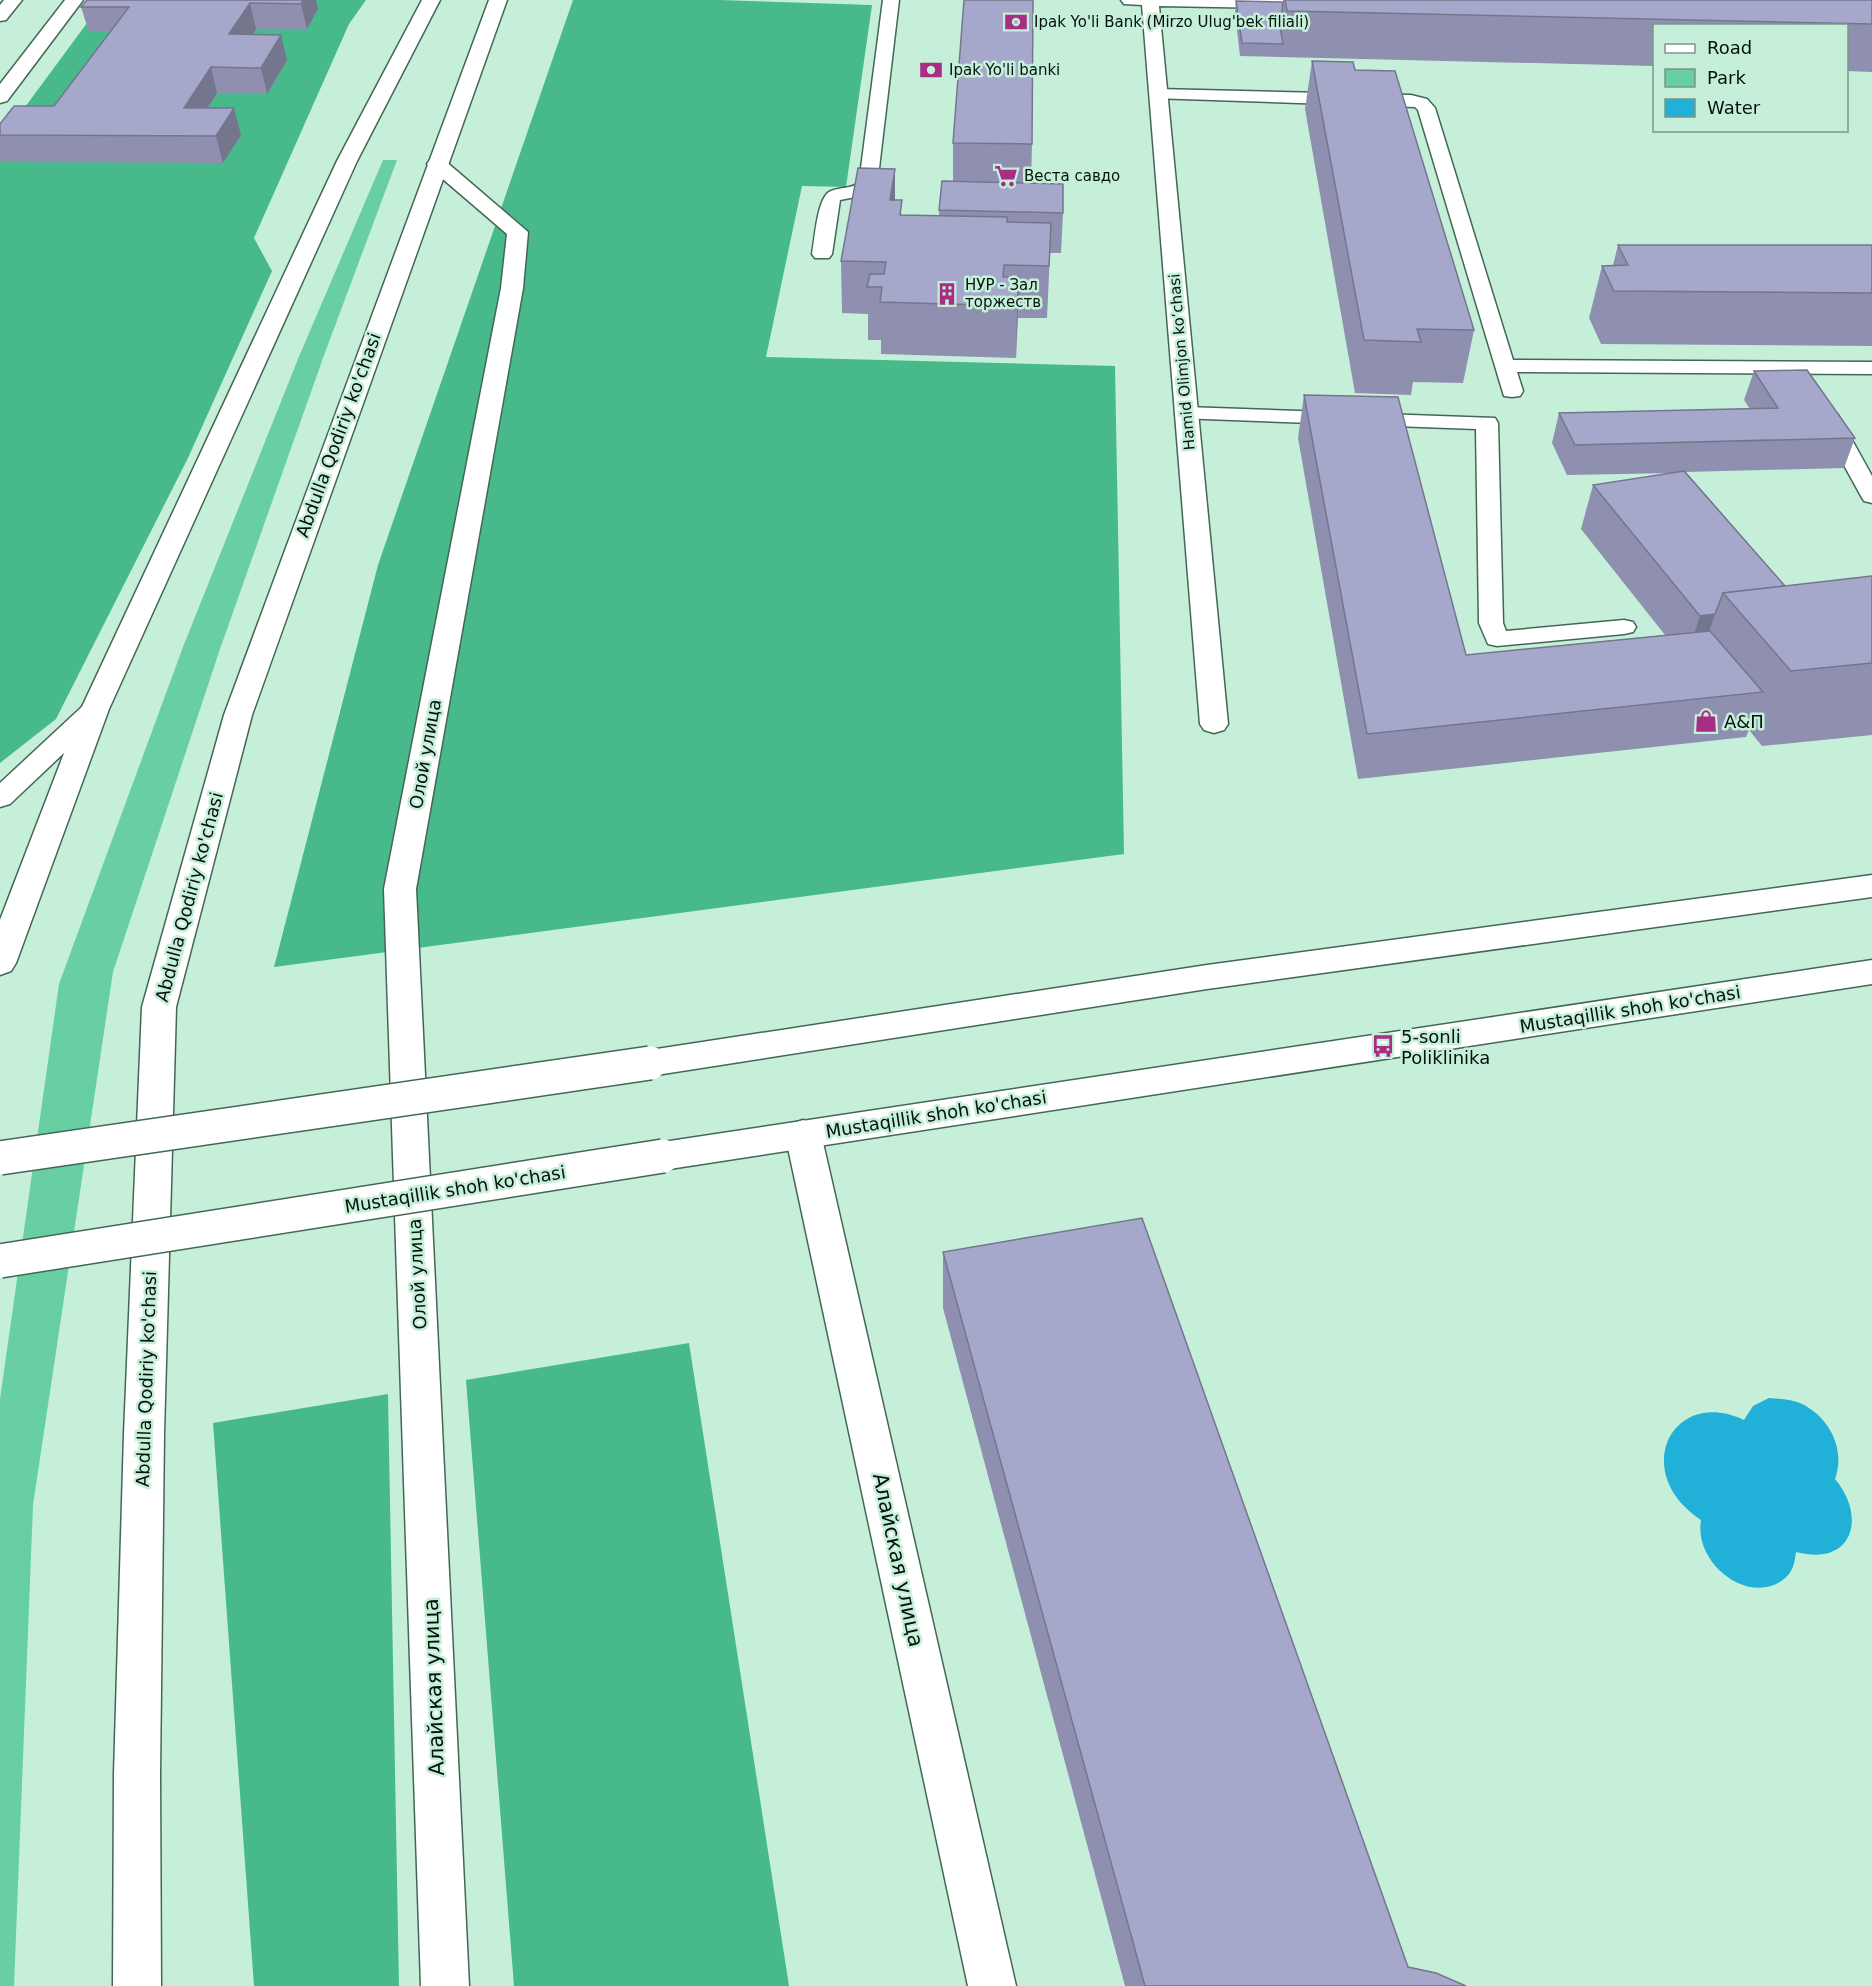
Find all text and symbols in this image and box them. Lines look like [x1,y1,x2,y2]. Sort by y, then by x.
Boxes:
bank icon: Ipak Yo'li Bank (Mirzo Ulug'bek filiali) [1003,9,1029,35]
place label: Ipak Yo'li Bank (Mirzo Ulug'bek filiali) [1034,13,1309,31]
legend [1653,24,1848,132]
text: Road [1707,37,1752,58]
bank icon: Ipak Yo'li banki [918,57,944,83]
place label: Ipak Yo'li banki [949,61,1060,79]
text: Park [1707,67,1746,88]
text: Water [1707,97,1761,118]
supermarket icon: Веста савдо [993,163,1019,189]
place label: Веста савдо [1024,167,1120,185]
street label: Hamid Olimjon ko’chasi [1165,273,1199,451]
place label: НУР - Зал торжеств [965,276,1041,311]
building icon: НУР - Зал торжеств [934,281,960,307]
street label: Abdulla Qodiriy ko'chasi [291,330,385,540]
street label: Олой улица [405,697,445,811]
shop icon: А&П [1693,708,1719,734]
place label: А&П [1724,711,1764,732]
street label: Abdulla Qodiriy ko'chasi [151,790,227,1004]
street label: Mustaqillik shoh ko'chasi [1518,981,1742,1037]
place label: 5-sonli Poliklinika [1401,1026,1490,1068]
bus stop icon: 5-sonli Poliklinika [1370,1033,1396,1059]
street label: Mustaqillik shoh ko'chasi [824,1086,1048,1142]
street label: Mustaqillik shoh ko'chasi [343,1161,567,1217]
street label: Олой улица [404,1218,430,1330]
street label: Abdulla Qodiriy ko'chasi [132,1271,160,1487]
street label: Алайская улица [868,1471,928,1649]
street label: Алайская улица [419,1598,449,1776]

